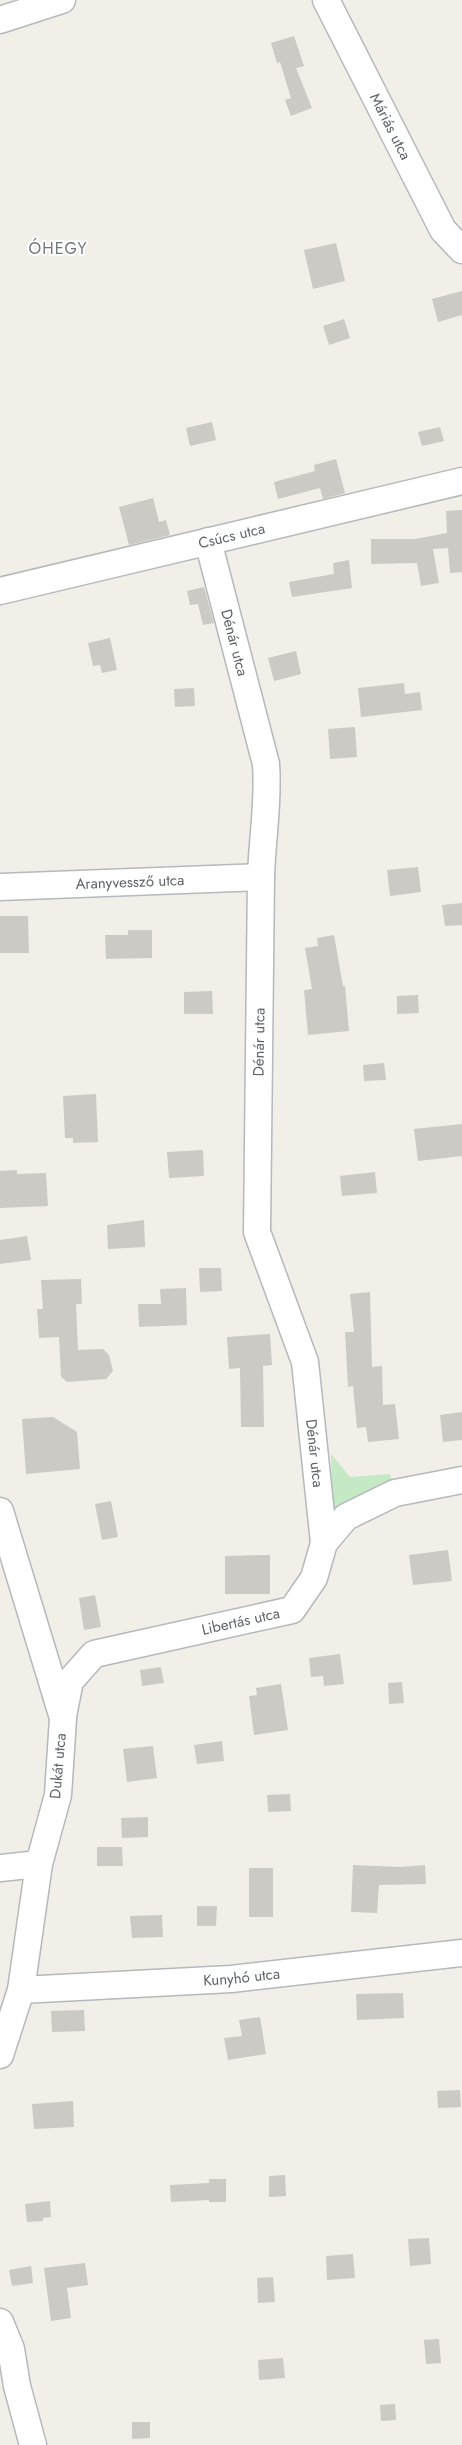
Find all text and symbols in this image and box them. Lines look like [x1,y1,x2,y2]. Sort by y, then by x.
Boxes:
street label: Máriás utca [364,89,417,164]
district label: ÓHEGY [29,237,87,260]
street label: Csúcs utca [196,517,267,554]
street label: Dénár utca [215,607,254,679]
street label: Aranyvessző utca [75,869,185,895]
street label: Dénár utca [247,1008,271,1076]
street label: Dénár utca [300,1418,329,1489]
street label: Libertás utca [199,1602,282,1641]
street label: Dukát utca [44,1732,72,1800]
street label: Kunyhó utca [203,1963,281,1991]

